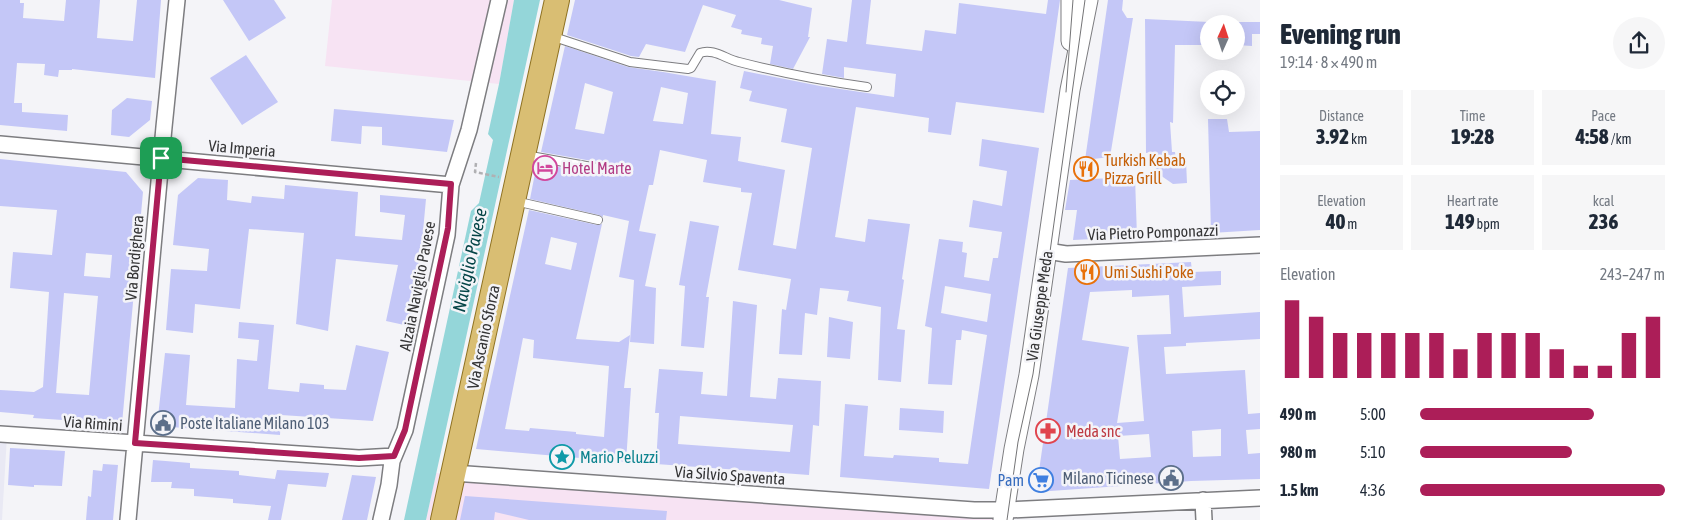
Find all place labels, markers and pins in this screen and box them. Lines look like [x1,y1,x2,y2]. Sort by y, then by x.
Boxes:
pin [140,137,182,179]
place label: Turkish Kebab Pizza Grill [1104,151,1186,187]
hotel icon: Hotel Marte [532,155,558,181]
restaurant icon: Turkish Kebab Pizza Grill [1073,156,1099,182]
place label: Hotel Marte [562,159,631,177]
restaurant icon: Umi Sushi Poke [1074,259,1100,285]
place label: Umi Sushi Poke [1104,263,1194,281]
public building icon: Poste Italiane Milano 103 [150,410,176,436]
place label: Poste Italiane Milano 103 [180,414,330,432]
pharmacy icon: Meda snc [1035,418,1061,444]
place label: Meda snc [1066,422,1121,440]
place icon: Mario Peluzzi [549,444,575,470]
place label: Mario Peluzzi [580,448,658,466]
public building icon: Milano Ticinese [1158,465,1184,491]
supermarket icon: Pam [1028,467,1054,493]
place label: Milano Ticinese [1063,469,1154,487]
place label: Pam [998,471,1024,489]

